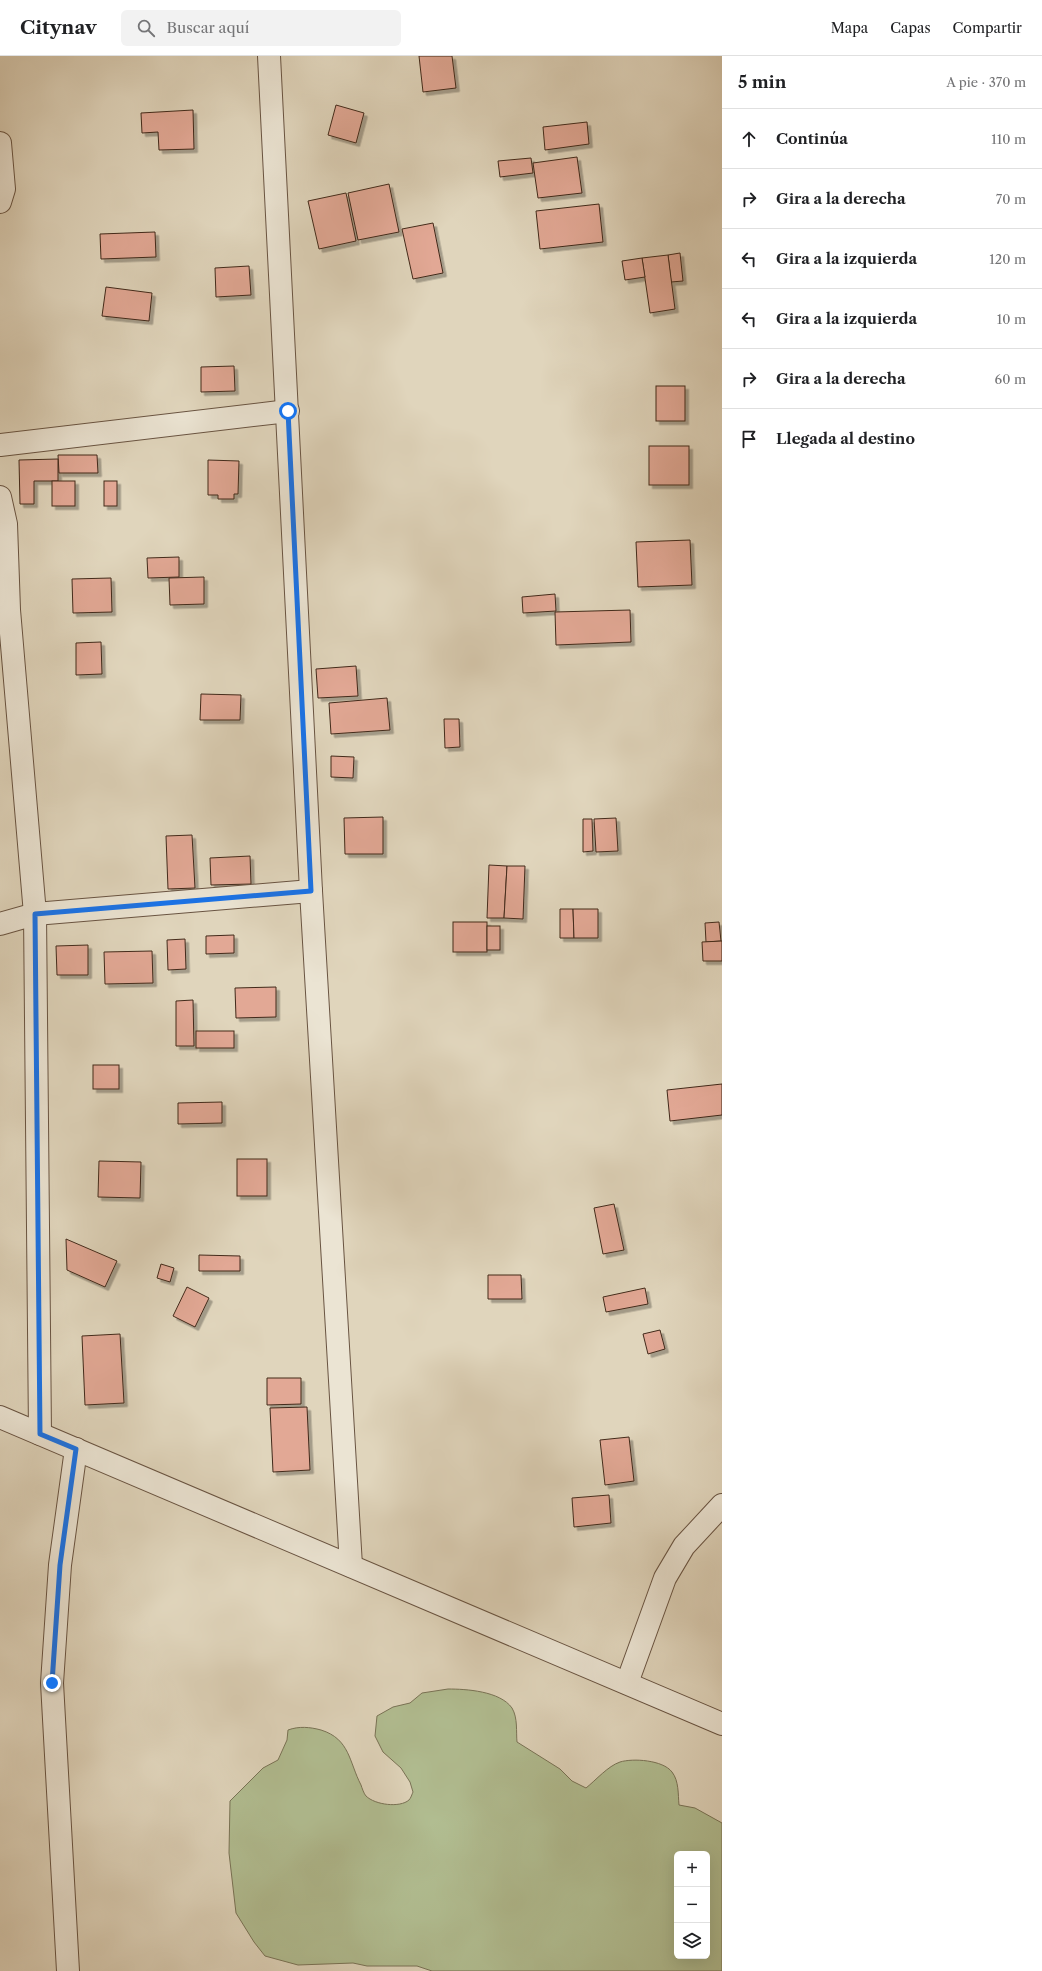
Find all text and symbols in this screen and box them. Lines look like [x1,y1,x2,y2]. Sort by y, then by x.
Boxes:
search box [121,10,401,46]
text: Citynav [20,16,97,39]
icon: search [135,17,157,39]
text: Buscar aquí [167,18,249,37]
text: Mapa [831,19,868,37]
text: Capas [890,19,931,37]
text: Compartir [953,19,1022,37]
text: 5 min [738,72,786,92]
text: A pie · 370 m [946,74,1026,90]
icon: ahead [738,128,760,150]
text: Continúa [776,129,848,148]
text: 110 m [991,131,1026,147]
icon: right [738,188,760,210]
text: Gira a la derecha [776,189,906,208]
text: 70 m [996,191,1026,207]
icon: left [738,248,760,270]
text: Gira a la izquierda [776,249,917,268]
text: 120 m [989,251,1026,267]
icon: left [738,308,760,330]
text: Gira a la izquierda [776,309,917,328]
text: 10 m [997,311,1026,327]
icon: right [738,368,760,390]
text: Gira a la derecha [776,369,906,388]
text: 60 m [995,371,1026,387]
route start [279,402,297,420]
icon: arrive [738,428,760,450]
text: Llegada al destino [776,429,915,448]
route end [43,1674,61,1692]
map controls [674,1851,710,1959]
button: + [674,1851,710,1887]
button: − [674,1887,710,1923]
button: layers [674,1923,710,1959]

